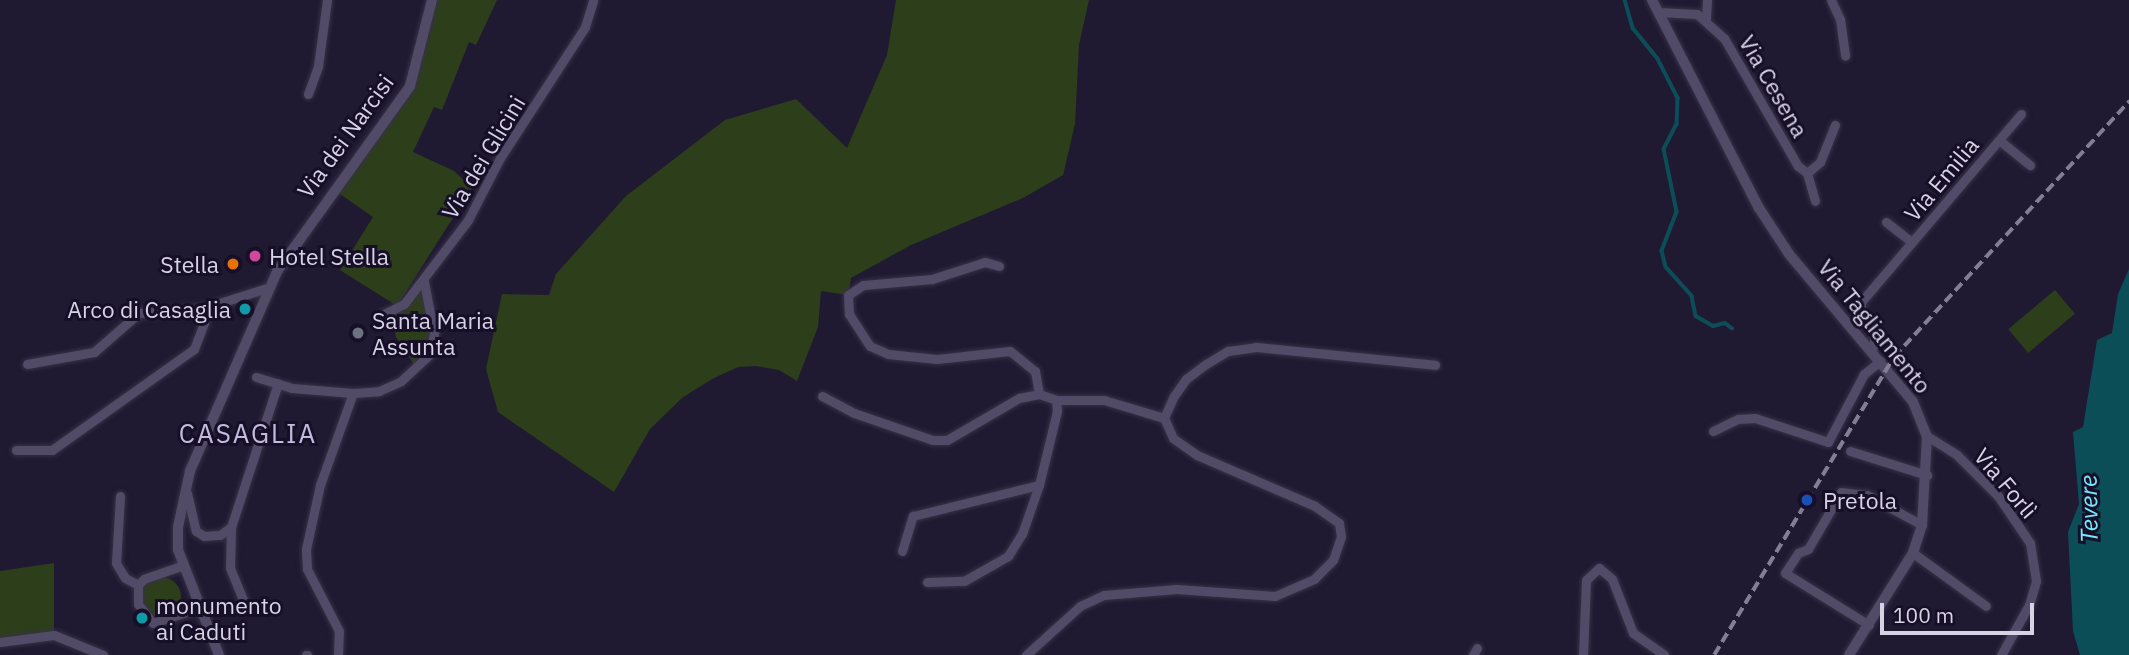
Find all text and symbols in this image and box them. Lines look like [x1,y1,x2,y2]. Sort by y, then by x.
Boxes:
street label: Via Cesena [1734,30,1814,142]
street label: Via dei Narcisi [291,69,399,203]
street label: Via dei Glicini [435,90,531,224]
street label: Via Emilia [1898,131,1984,227]
place label: Hotel Stella [269,242,389,270]
marker: Hotel Stella [247,248,263,264]
place label: Stella [160,250,219,278]
street label: Via Tagliamento [1813,253,1937,399]
marker: Stella [225,256,241,272]
place label: Arco di Casaglia [67,295,231,323]
marker: Arco di Casaglia [237,301,253,317]
place label: Santa Maria Assunta [372,306,494,360]
marker: Santa Maria Assunta [350,325,366,341]
district label: CASAGLIA [180,418,316,450]
street label: Via Forlì [1969,442,2043,524]
water label: Tevere [2074,475,2104,543]
place label: Pretola [1823,486,1897,514]
marker: Pretola [1797,490,1817,510]
scale bar [1884,588,2038,632]
place label: monumento ai Caduti [156,591,282,645]
text: 100 m [1893,601,1954,629]
marker: monumento ai Caduti [134,610,150,626]

